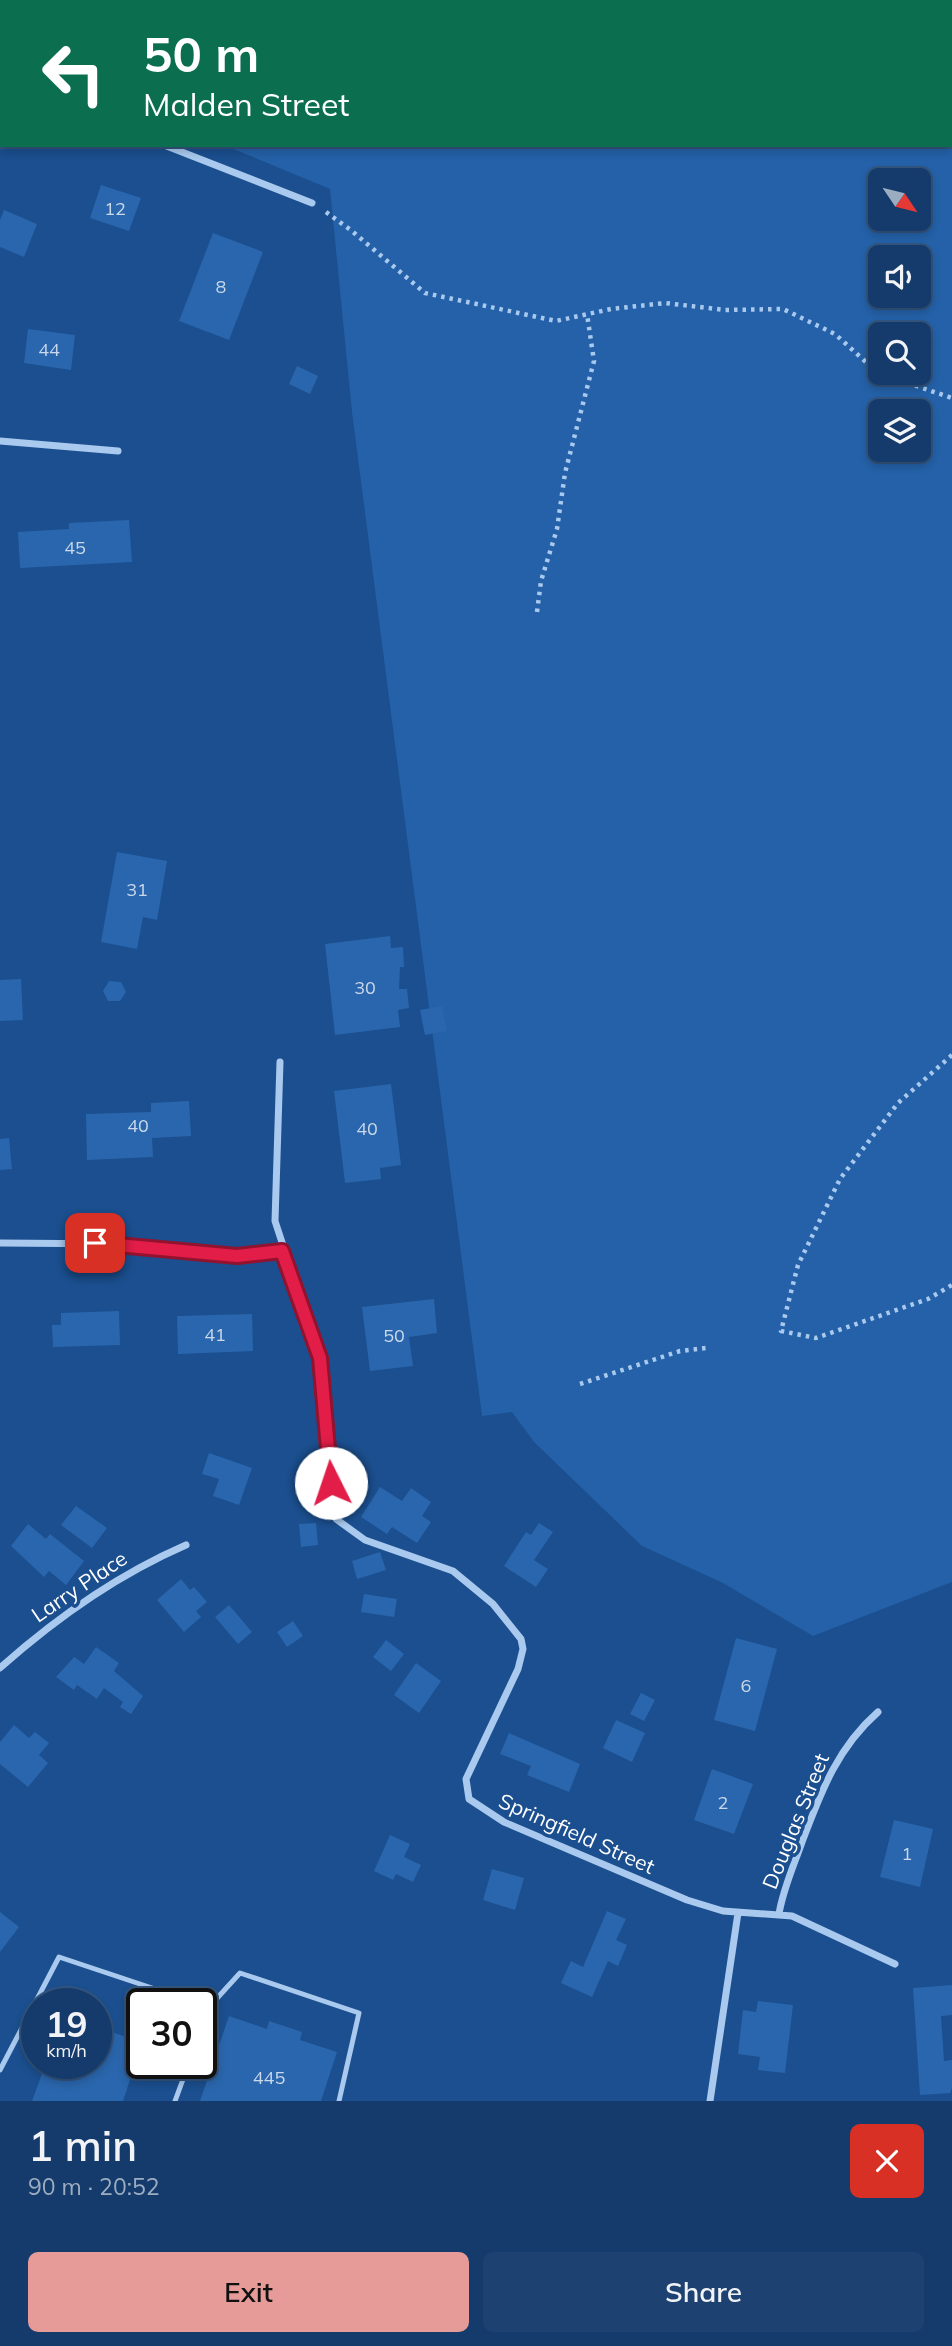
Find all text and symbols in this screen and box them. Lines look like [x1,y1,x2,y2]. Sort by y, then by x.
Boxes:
text: 50 m [143,23,259,84]
icon: left [28,28,119,119]
text: Malden Street [143,84,349,124]
north arrow [868,168,931,231]
map controls [868,168,931,462]
house number: 12 [104,197,126,220]
button: sound [868,245,931,308]
house number: 8 [216,275,226,298]
button: search [868,322,931,385]
house number: 44 [38,338,60,361]
button: layers [868,399,931,462]
house number: 45 [64,536,86,559]
house number: 31 [126,878,148,901]
house number: 30 [354,976,376,999]
house number: 40 [127,1114,149,1137]
house number: 40 [356,1117,378,1140]
pin [65,1213,125,1273]
icon: arrive [76,1224,114,1262]
house number: 41 [204,1323,226,1346]
house number: 50 [383,1324,405,1347]
position arrow [294,1446,368,1520]
street label: Larry Place [26,1545,132,1627]
house number: 6 [741,1674,751,1697]
street label: Douglas Street [756,1749,834,1893]
street label: Springfield Street [495,1787,659,1879]
house number: 2 [718,1791,728,1814]
house number: 1 [902,1842,912,1865]
speed limit sign: 30 [126,1988,217,2079]
text: 19 [45,2002,88,2046]
text: km/h [46,2039,87,2062]
house number: 445 [253,2066,285,2089]
text: 1 min [28,2119,137,2172]
button: close [850,2124,924,2198]
text: 90 m · 20:52 [28,2172,160,2201]
button: Exit [28,2252,469,2332]
button: Share [483,2252,924,2332]

